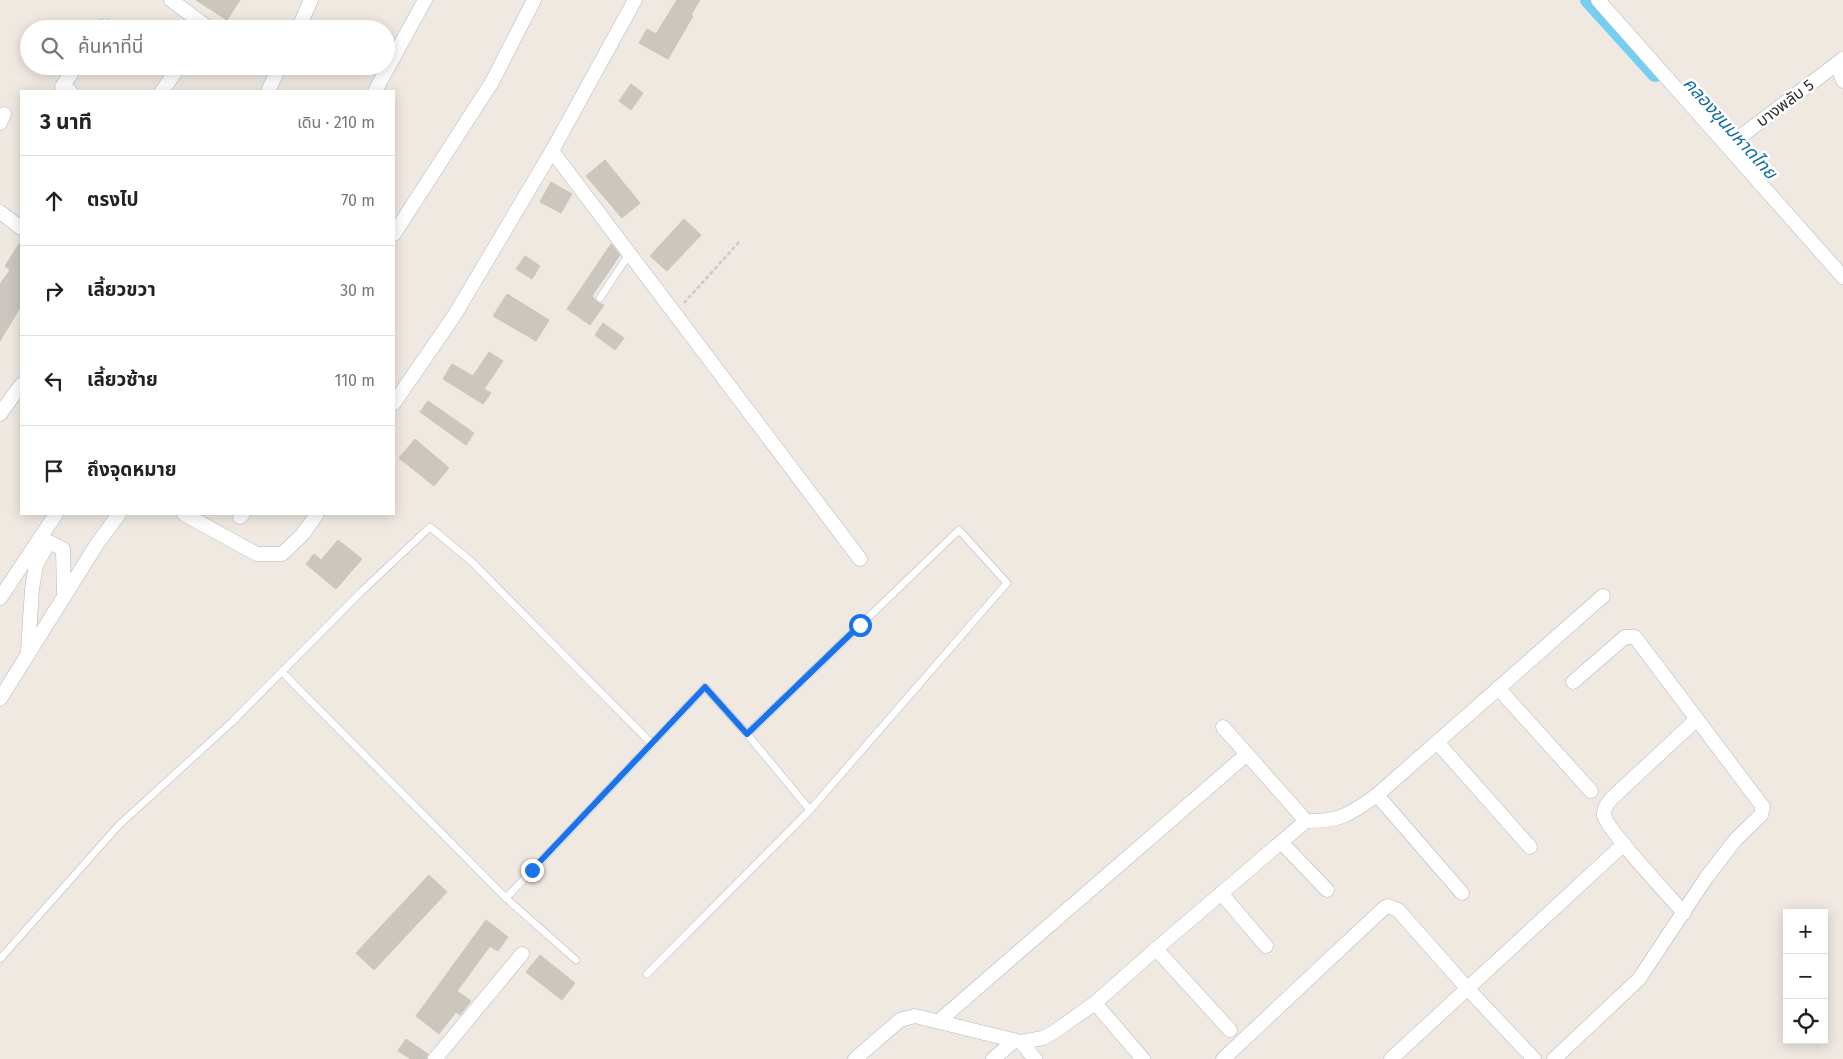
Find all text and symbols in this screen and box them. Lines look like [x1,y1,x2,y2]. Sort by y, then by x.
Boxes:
search box [20,20,395,75]
icon: search [38,34,66,62]
text: ค้นหาที่นี่ [78,35,143,58]
water label: คลองขุนมหาดไทย [1679,73,1782,184]
street label: บางพลับ 5 [1753,75,1817,131]
text: 3 นาที [40,109,92,135]
text: เดิน · 210 m [297,113,375,132]
icon: ahead [40,187,68,215]
text: ตรงไป [87,188,139,211]
text: 70 m [341,191,375,210]
icon: right [40,277,68,305]
text: เลี้ยวขวา [87,278,156,301]
text: 30 m [340,281,375,300]
icon: left [40,367,68,395]
text: เลี้ยวซ้าย [87,368,158,391]
text: 110 m [334,371,375,390]
icon: arrive [40,457,68,485]
text: ถึงจุดหมาย [87,458,177,481]
route start [849,614,872,637]
route end [521,859,544,882]
map controls [1783,909,1828,1044]
button: + [1783,909,1828,954]
button: − [1783,954,1828,999]
button: locate [1783,999,1828,1044]

